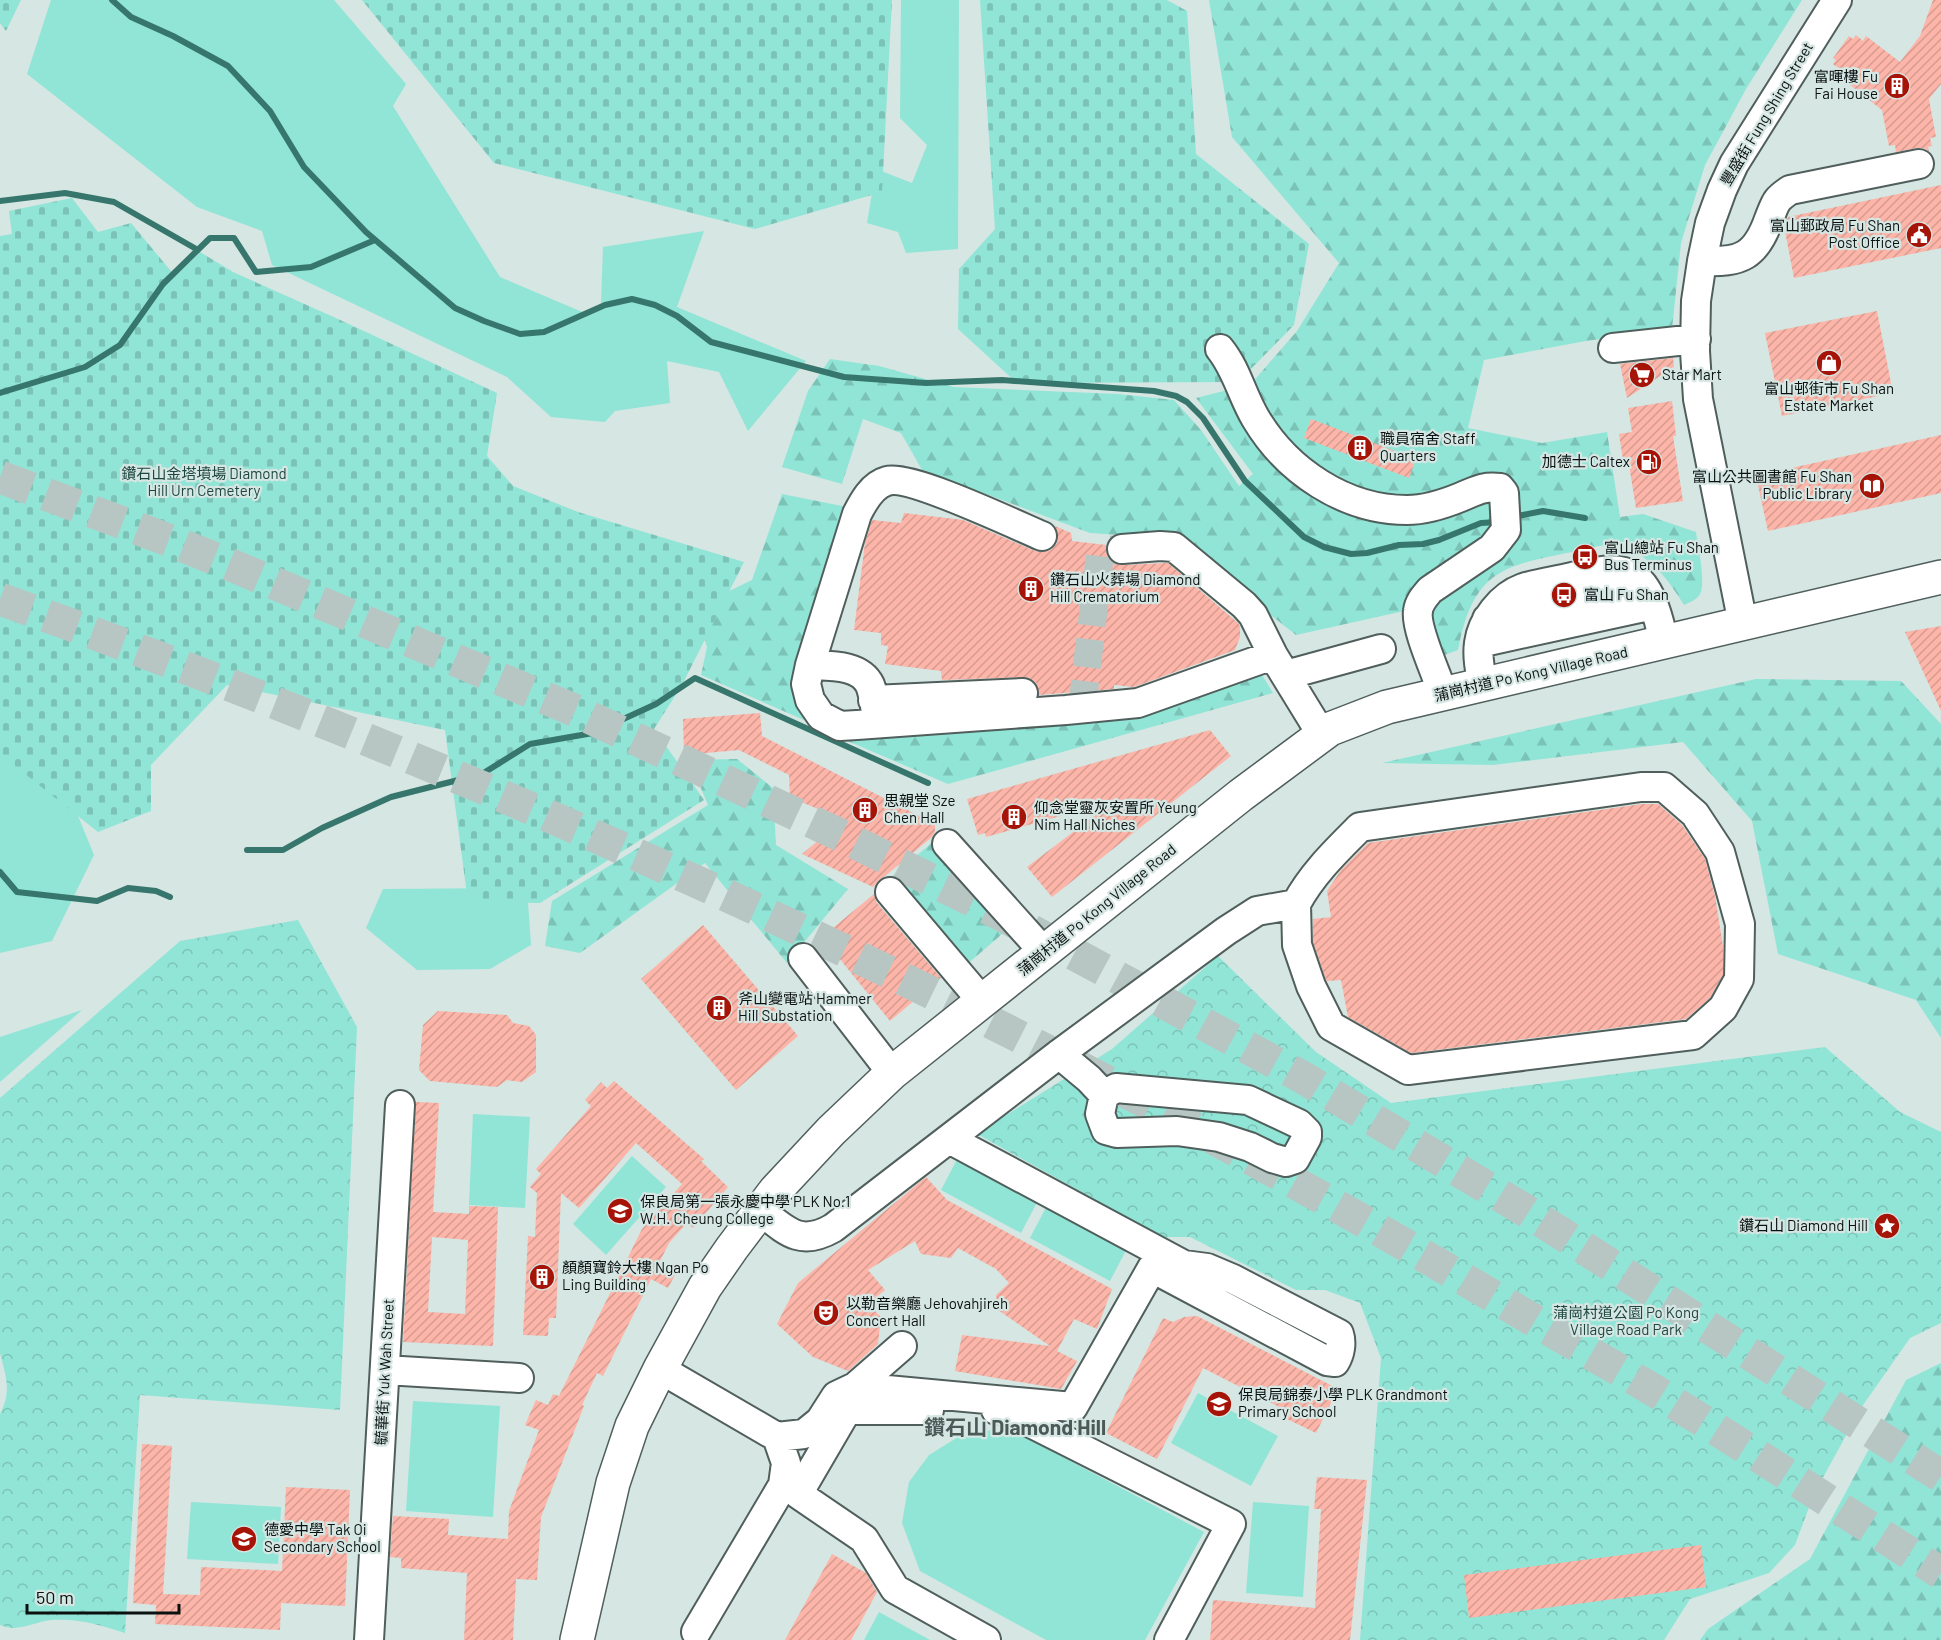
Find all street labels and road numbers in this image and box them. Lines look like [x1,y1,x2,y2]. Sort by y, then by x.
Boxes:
street label: 豐盛街 Fung Shing Street [1716,38,1816,188]
street label: 蒲崗村道 Po Kong Village Road [1432,642,1629,704]
street label: 蒲崗村道 Po Kong Village Road [1014,840,1179,979]
street label: 毓華街 Yuk Wah Street [371,1298,397,1446]

